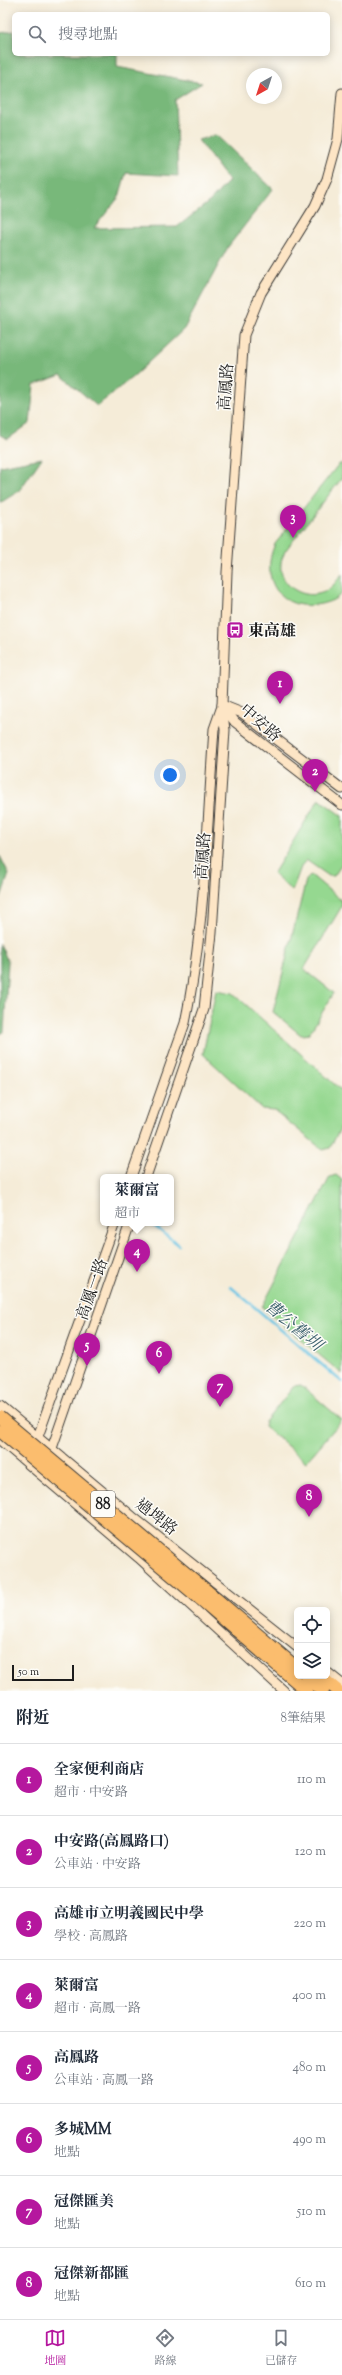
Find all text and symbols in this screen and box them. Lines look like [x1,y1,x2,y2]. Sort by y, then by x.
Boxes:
search box [12,12,330,56]
icon: search [26,23,48,45]
text: 搜尋地點 [58,25,118,46]
north arrow [246,68,282,104]
street label: 高鳳路 [214,362,241,412]
pin: 3 [280,505,306,538]
bus stop icon: 東高雄 [225,620,245,640]
place label: 東高雄 [248,621,296,644]
pin: 1 [267,671,293,704]
street label: 中安路 [234,699,285,748]
pin: 2 [302,759,328,792]
your location [160,765,180,785]
street label: 高鳳路 [191,831,218,881]
popup [100,1174,174,1226]
text: 萊爾富 [114,1181,160,1202]
text: 超市 [114,1205,141,1223]
pin: 4 [124,1239,150,1272]
street label: 高鳳一路 [72,1256,115,1324]
water label: 曹公舊圳 [259,1295,329,1360]
pin: 5 [74,1333,100,1366]
pin: 6 [146,1341,172,1374]
pin: 7 [207,1374,233,1407]
pin: 8 [296,1484,322,1517]
road number: 88 [91,1491,115,1517]
street label: 過埤路 [129,1494,181,1542]
map controls [294,1607,330,1679]
button: locate [294,1607,330,1643]
button: layers [294,1643,330,1679]
scale bar [12,1663,74,1682]
text: 50 m [18,1664,39,1680]
text: 附近 [16,1707,50,1731]
text: 8筆結果 [280,1710,326,1728]
text: 全家便利商店 [54,1760,144,1781]
text: 1 [27,1771,31,1789]
text: 110 m [297,1771,326,1789]
text: 超市 · 中安路 [54,1784,128,1802]
text: 中安路(高鳳路口) [54,1832,169,1853]
text: 2 [26,1843,32,1861]
text: 120 m [295,1843,326,1861]
text: 公車站 · 中安路 [54,1856,141,1874]
text: 高雄市立明義國民中學 [54,1904,204,1925]
text: 3 [26,1915,32,1933]
text: 220 m [293,1915,326,1933]
text: 學校 · 高鳳路 [54,1928,128,1946]
text: 萊爾富 [54,1976,99,1997]
text: 4 [26,1987,32,2005]
text: 400 m [292,1987,326,2005]
text: 超市 · 高鳳一路 [54,2000,141,2018]
text: 高鳳路 [54,2048,99,2069]
text: 5 [27,2059,31,2077]
text: 480 m [293,2059,326,2077]
text: 公車站 · 高鳳一路 [54,2072,154,2090]
text: 多城MM [54,2120,112,2141]
text: 6 [26,2131,32,2149]
text: 490 m [293,2131,326,2149]
text: 地點 [54,2144,80,2162]
text: 冠傑匯美 [54,2192,114,2213]
text: 7 [26,2203,32,2221]
text: 510 m [297,2203,326,2221]
text: 地點 [54,2216,80,2234]
text: 冠傑新都匯 [54,2264,129,2285]
text: 8 [26,2275,32,2293]
text: 610 m [295,2275,326,2293]
text: 地點 [54,2288,80,2306]
tab: 地圖 [44,2327,66,2369]
tab: 路線 [154,2327,176,2369]
tab: 已儲存 [265,2327,298,2369]

